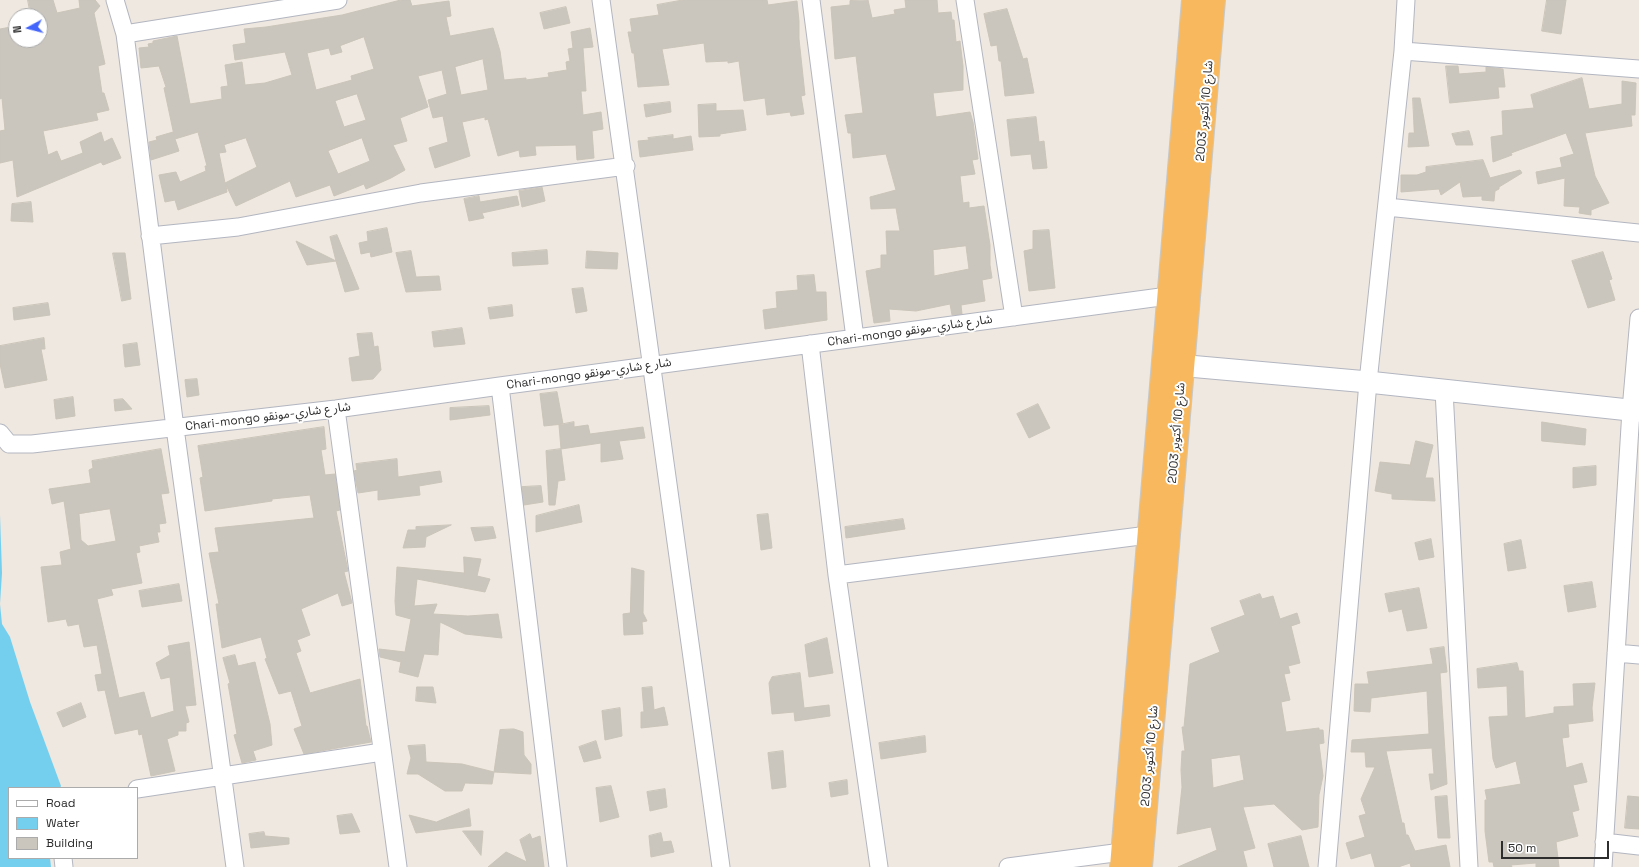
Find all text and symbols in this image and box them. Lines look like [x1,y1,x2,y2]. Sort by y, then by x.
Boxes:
north arrow [8,8,48,48]
text: N [10,25,24,34]
street label: شارع 10 أكتوبر 2003 [1193,60,1217,162]
street label: Chari-mongo شار ع شاري-مونقو [827,312,993,350]
street label: Chari-mongo شار ع شاري-مونقو [506,355,672,393]
street label: شارع 10 أكتوبر 2003 [1165,382,1189,484]
street label: Chari-mongo شار ع شاري-مونقو [185,400,351,434]
street label: شارع 10 أكتوبر 2003 [1138,705,1162,807]
legend [8,787,138,859]
text: Road [46,795,75,811]
text: Water [46,815,80,831]
scale bar [1503,833,1611,859]
text: Building [46,835,93,851]
text: 50 m [1508,840,1536,856]

